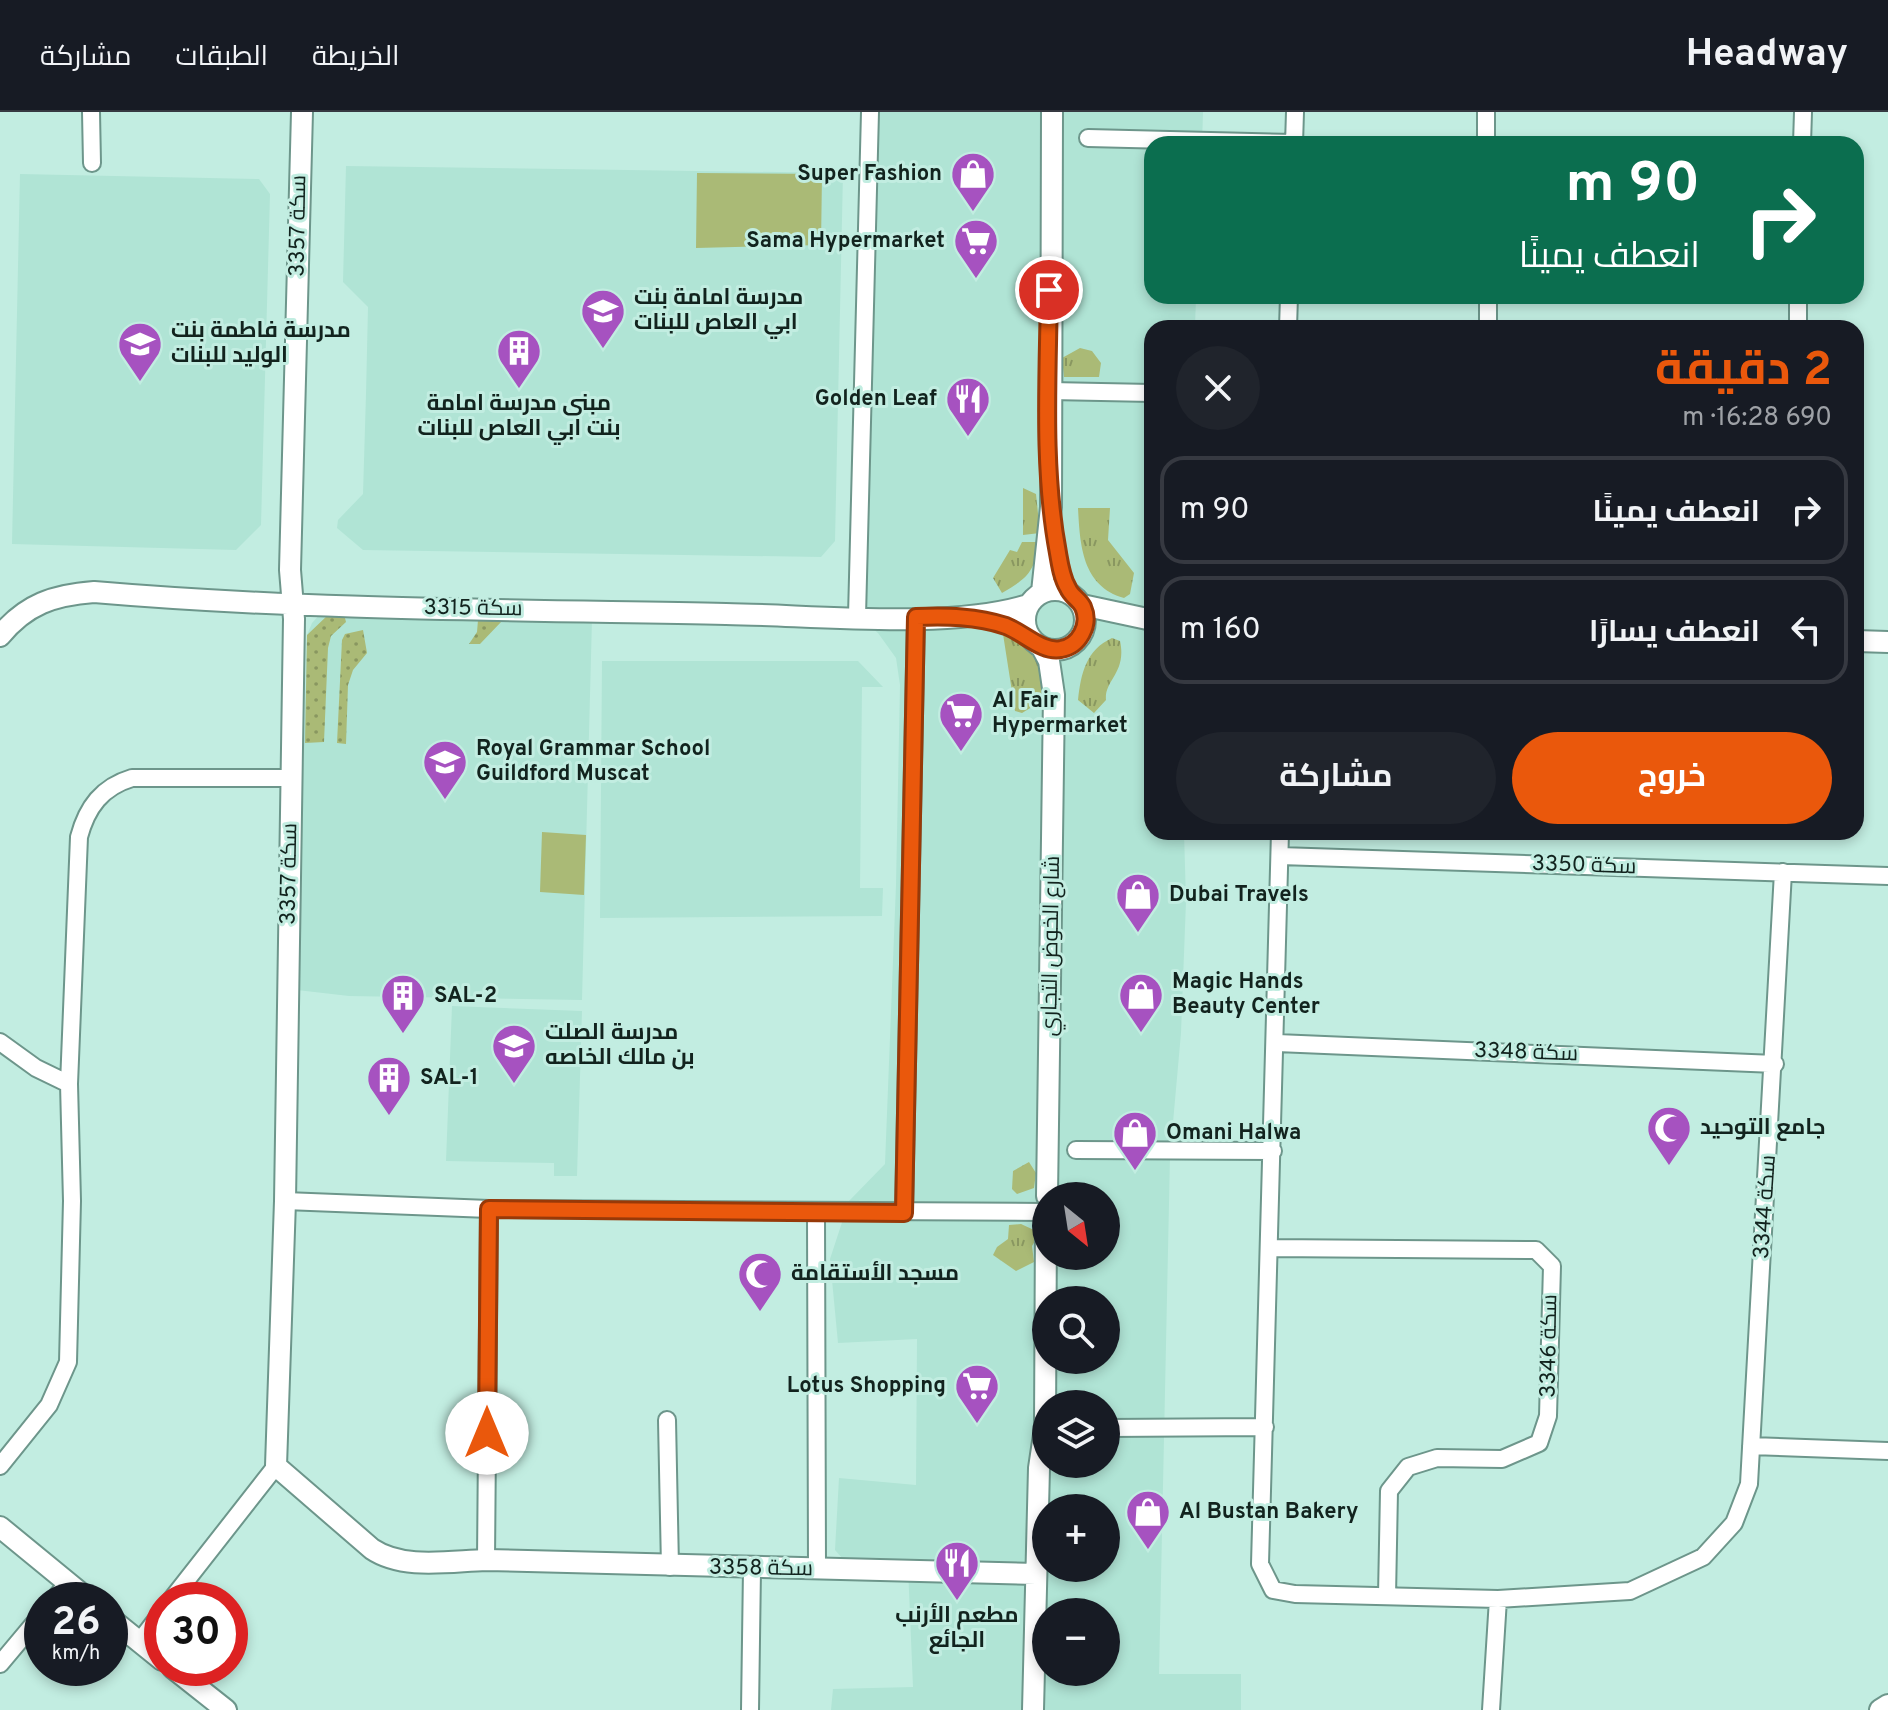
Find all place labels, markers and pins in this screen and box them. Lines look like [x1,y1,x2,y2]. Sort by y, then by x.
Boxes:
shop icon: Super Fashion [949,150,997,213]
place label: Super Fashion [797,161,942,188]
supermarket icon: Sama Hypermarket [952,217,1000,280]
place label: Sama Hypermarket [746,228,945,255]
pin [1015,256,1083,324]
place label: مدرسة امامة بنت ابي العاص للبنات [634,285,803,339]
school or university icon: مدرسة امامة بنت ابي العاص للبنات [579,287,627,350]
place label: مدرسة فاطمة بنت الوليد للبنات [171,318,351,370]
school or university icon: مدرسة فاطمة بنت الوليد للبنات [116,320,164,383]
building icon: مبنى مدرسة امامة بنت ابي العاص للبنات [495,327,543,390]
restaurant icon: Golden Leaf [944,375,992,438]
place label: Golden Leaf [815,386,937,413]
place label: مبنى مدرسة امامة بنت ابي العاص للبنات [417,391,621,445]
place label: Al Fair Hypermarket [992,688,1128,740]
supermarket icon: Al Fair Hypermarket [937,690,985,753]
place label: Royal Grammar School Guildford Muscat [476,736,710,788]
school or university icon: Royal Grammar School Guildford Muscat [421,738,469,801]
shop icon: Dubai Travels [1114,871,1162,934]
place label: Dubai Travels [1169,882,1309,909]
place label: Magic Hands Beauty Center [1172,969,1320,1021]
shop icon: Magic Hands Beauty Center [1117,971,1165,1034]
building icon: SAL-2 [379,972,427,1035]
place label: SAL-2 [434,983,497,1010]
place label: مدرسة الصلت بن مالك الخاصه [545,1020,695,1072]
school or university icon: مدرسة الصلت بن مالك الخاصه [490,1022,538,1085]
building icon: SAL-1 [365,1054,413,1117]
place label: SAL-1 [420,1065,478,1092]
mosque icon: جامع التوحيد [1645,1104,1693,1167]
shop icon: Omani Halwa [1111,1109,1159,1172]
place label: جامع التوحيد [1700,1115,1825,1142]
place label: Omani Halwa [1166,1120,1301,1147]
mosque icon: مسجد الأستقامة [736,1250,784,1313]
place label: مسجد الأستقامة [791,1261,959,1288]
supermarket icon: Lotus Shopping [953,1362,1001,1425]
place label: Lotus Shopping [787,1373,946,1400]
shop icon: Al Bustan Bakery [1124,1488,1172,1551]
place label: Al Bustan Bakery [1179,1499,1358,1526]
restaurant icon: مطعم الأرنب الجائع [933,1539,981,1602]
place label: مطعم الأرنب الجائع [895,1603,1019,1655]

